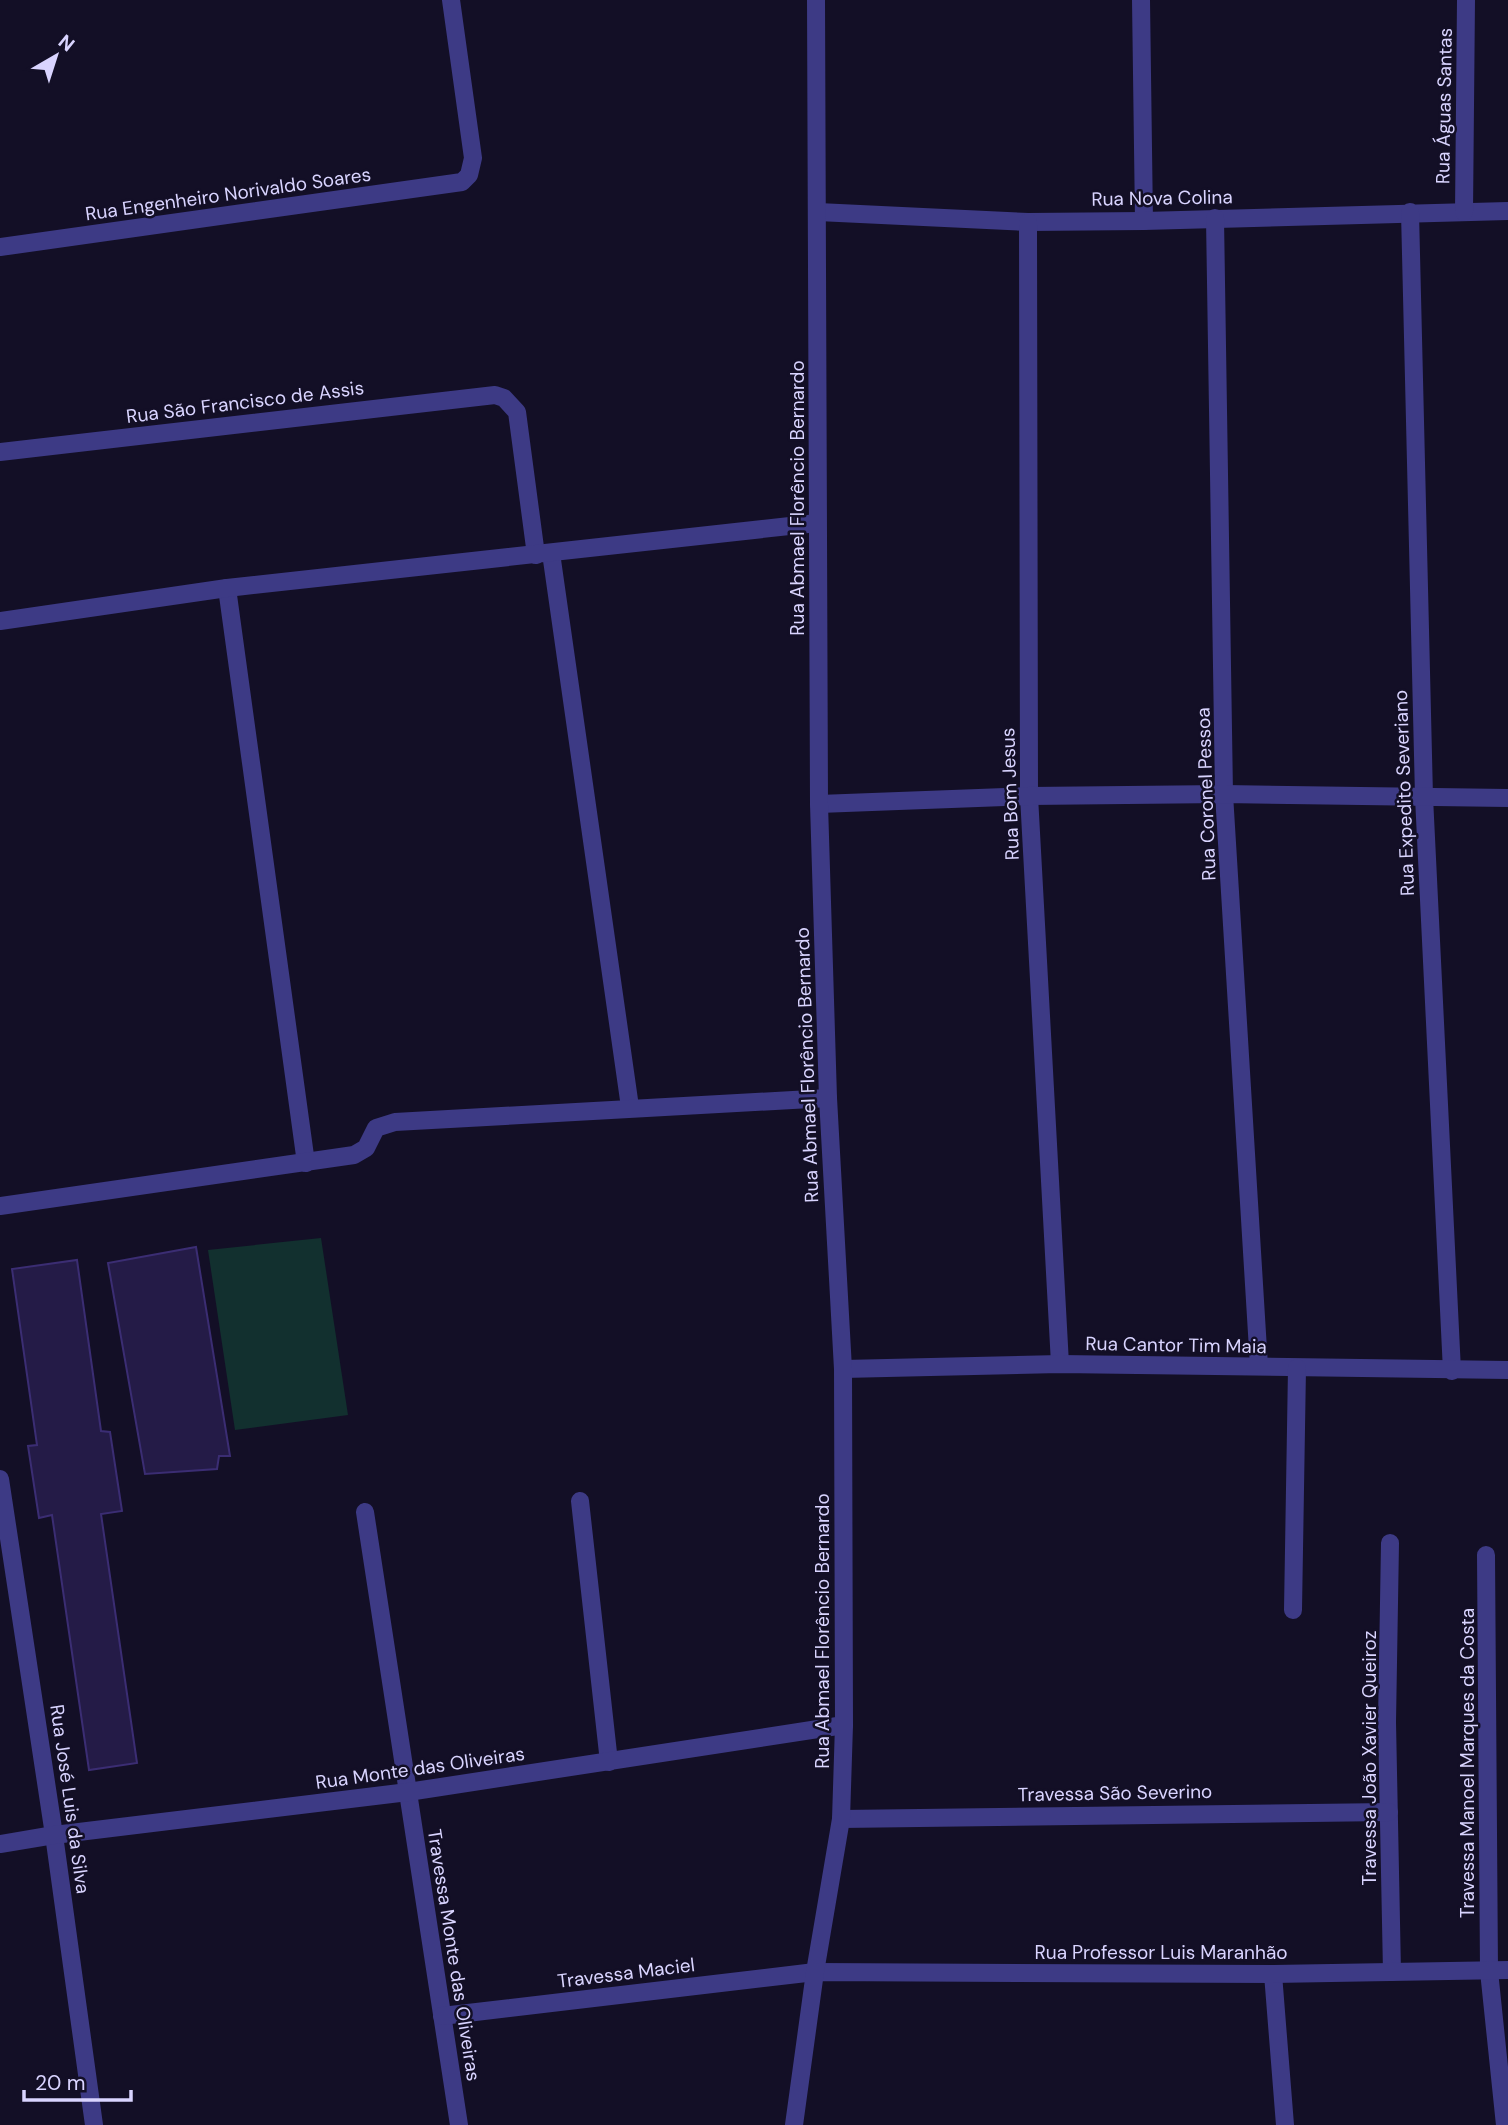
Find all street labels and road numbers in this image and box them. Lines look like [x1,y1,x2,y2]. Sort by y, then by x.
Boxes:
street label: Rua Águas Santas [1430,28,1458,184]
street label: Rua Engenheiro Norivaldo Soares [83,162,373,226]
street label: Rua Nova Colina [1091,184,1233,212]
street label: Rua Abmael Florêncio Bernardo [785,360,810,636]
street label: Rua São Francisco de Assis [125,375,365,429]
street label: Rua Expedito Severiano [1388,690,1420,896]
street label: Rua Coronel Pessoa [1190,707,1222,881]
street label: Rua Bom Jesus [995,727,1025,861]
street label: Rua Abmael Florêncio Bernardo [790,927,824,1203]
street label: Rua Cantor Tim Maia [1085,1331,1267,1359]
street label: Rua Abmael Florêncio Bernardo [810,1493,835,1769]
street label: Travessa Manoel Marques da Costa [1455,1608,1480,1918]
street label: Travessa João Xavier Queiroz [1357,1631,1382,1885]
street label: Rua José Luis da Silva [44,1703,96,1895]
street label: Rua Monte das Oliveiras [314,1741,526,1795]
street label: Travessa São Severino [1017,1779,1213,1807]
street label: Travessa Monte das Oliveiras [422,1827,486,2083]
street label: Rua Professor Luis Maranhão [1035,1940,1288,1965]
street label: Travessa Maciel [556,1952,696,1994]

